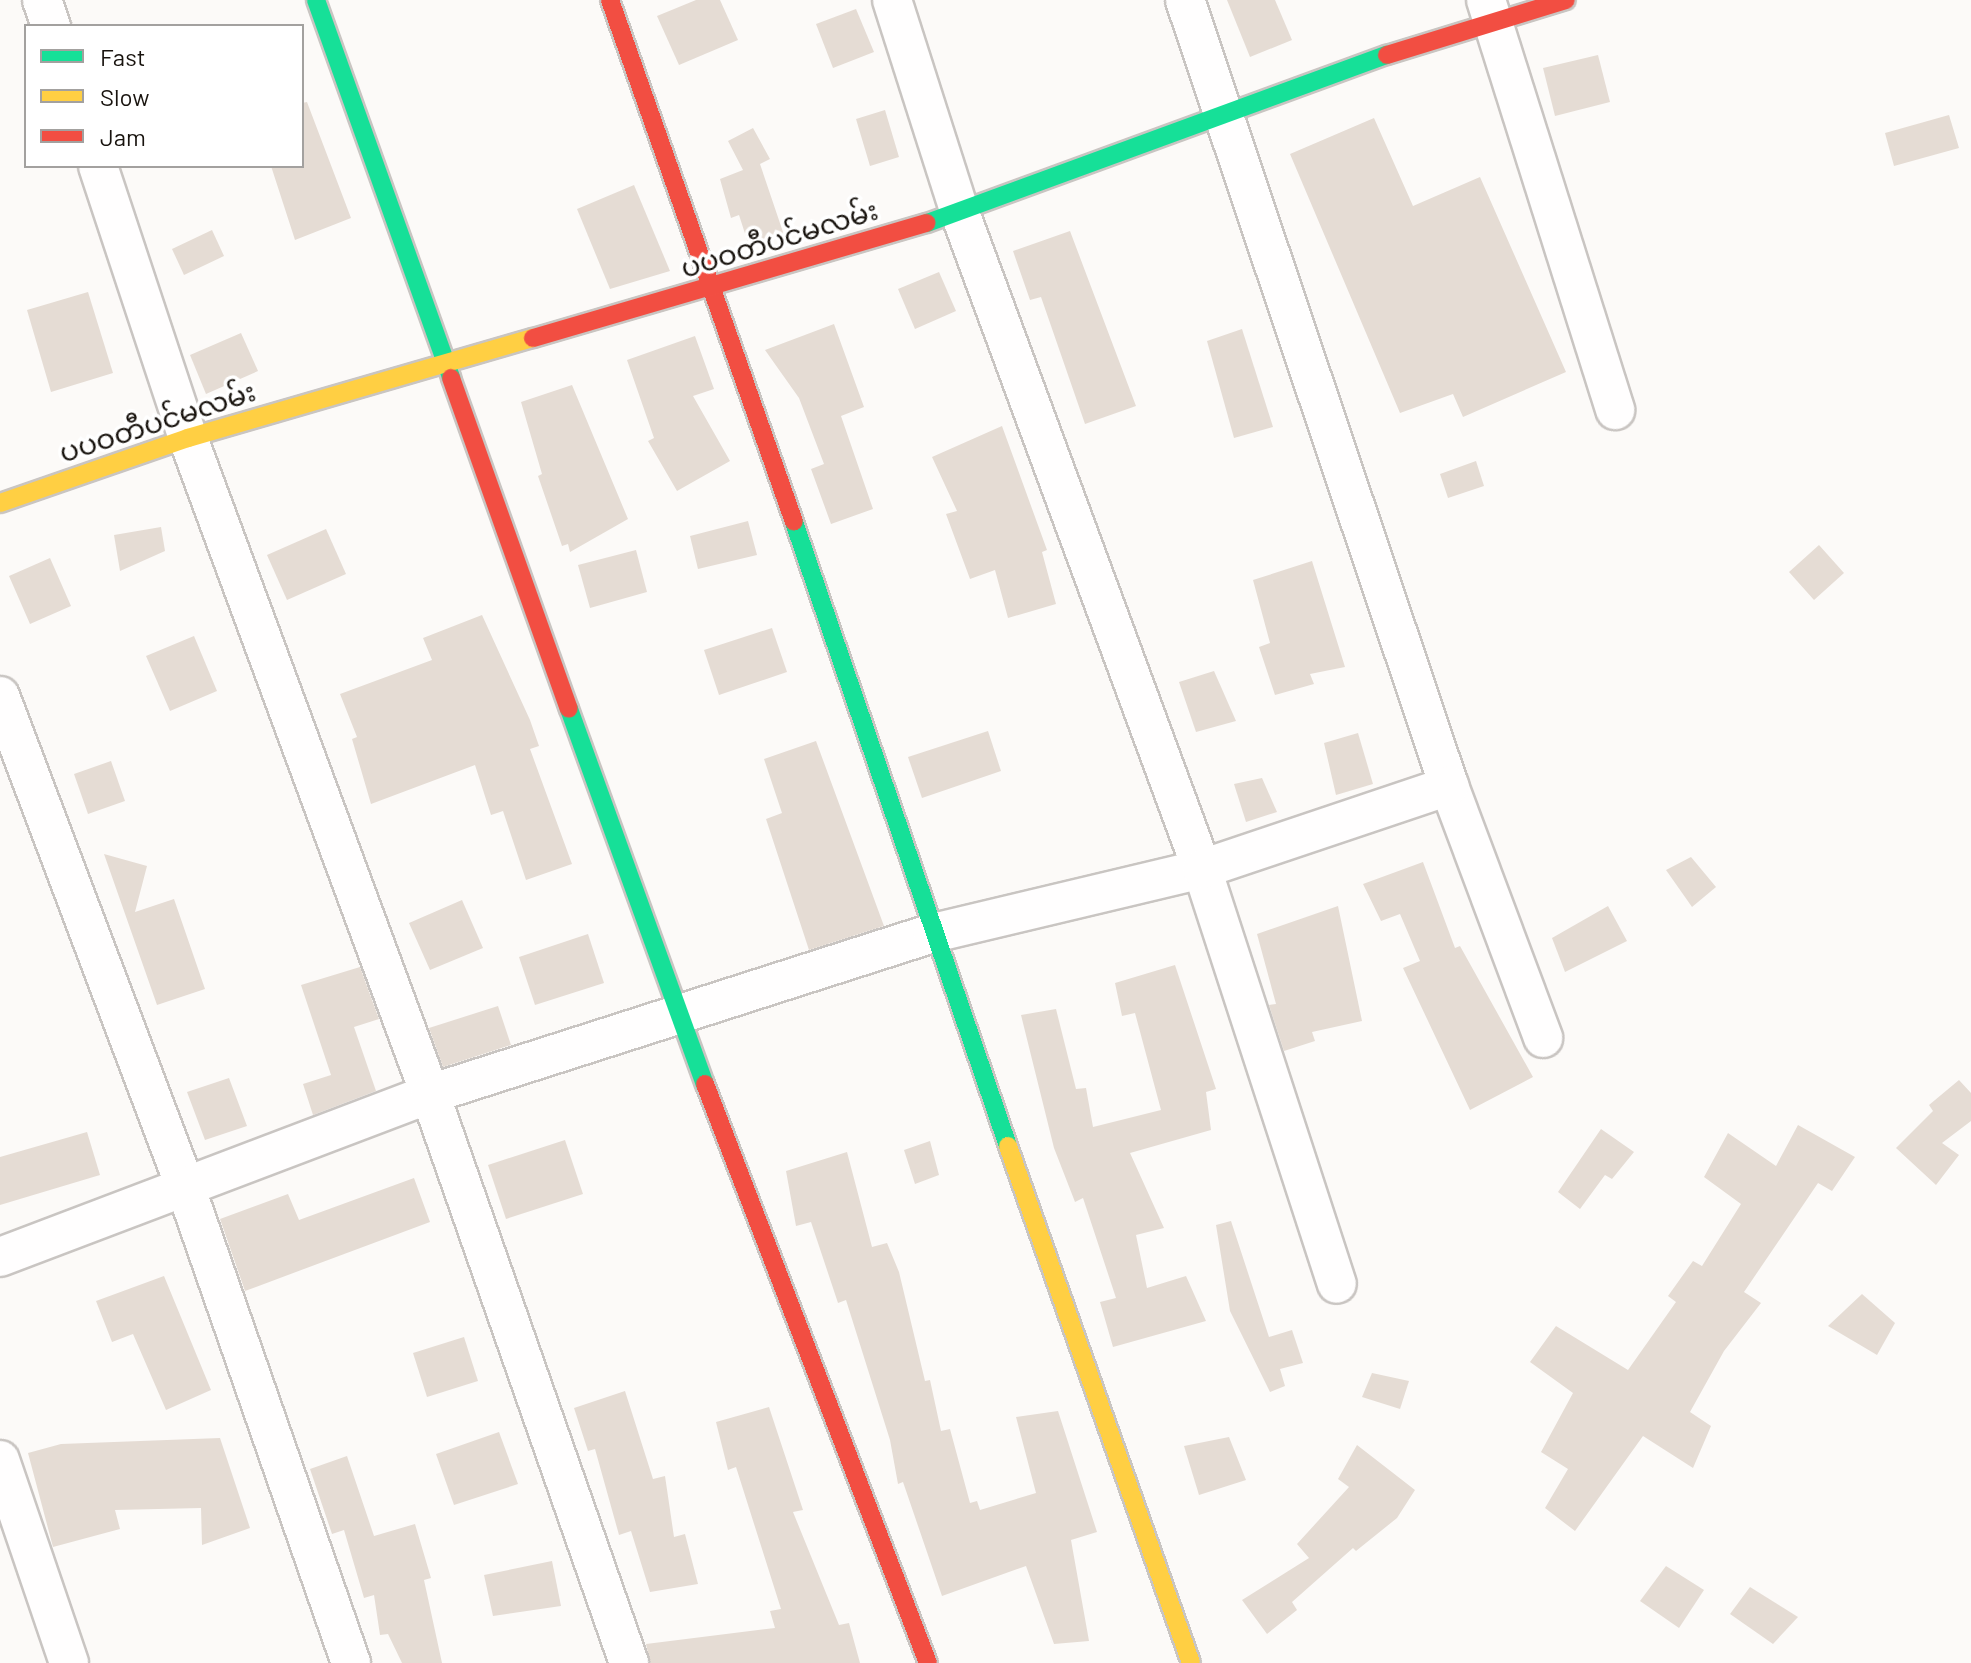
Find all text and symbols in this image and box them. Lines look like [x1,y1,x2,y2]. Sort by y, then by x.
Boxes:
legend [24,24,304,168]
text: Fast [100,42,145,71]
text: Slow [100,82,149,111]
text: Jam [100,122,146,151]
street label: ပပဝတီပင်မလမ်း [676,192,882,284]
street label: ပပဝတီပင်မလမ်း [55,373,259,469]

